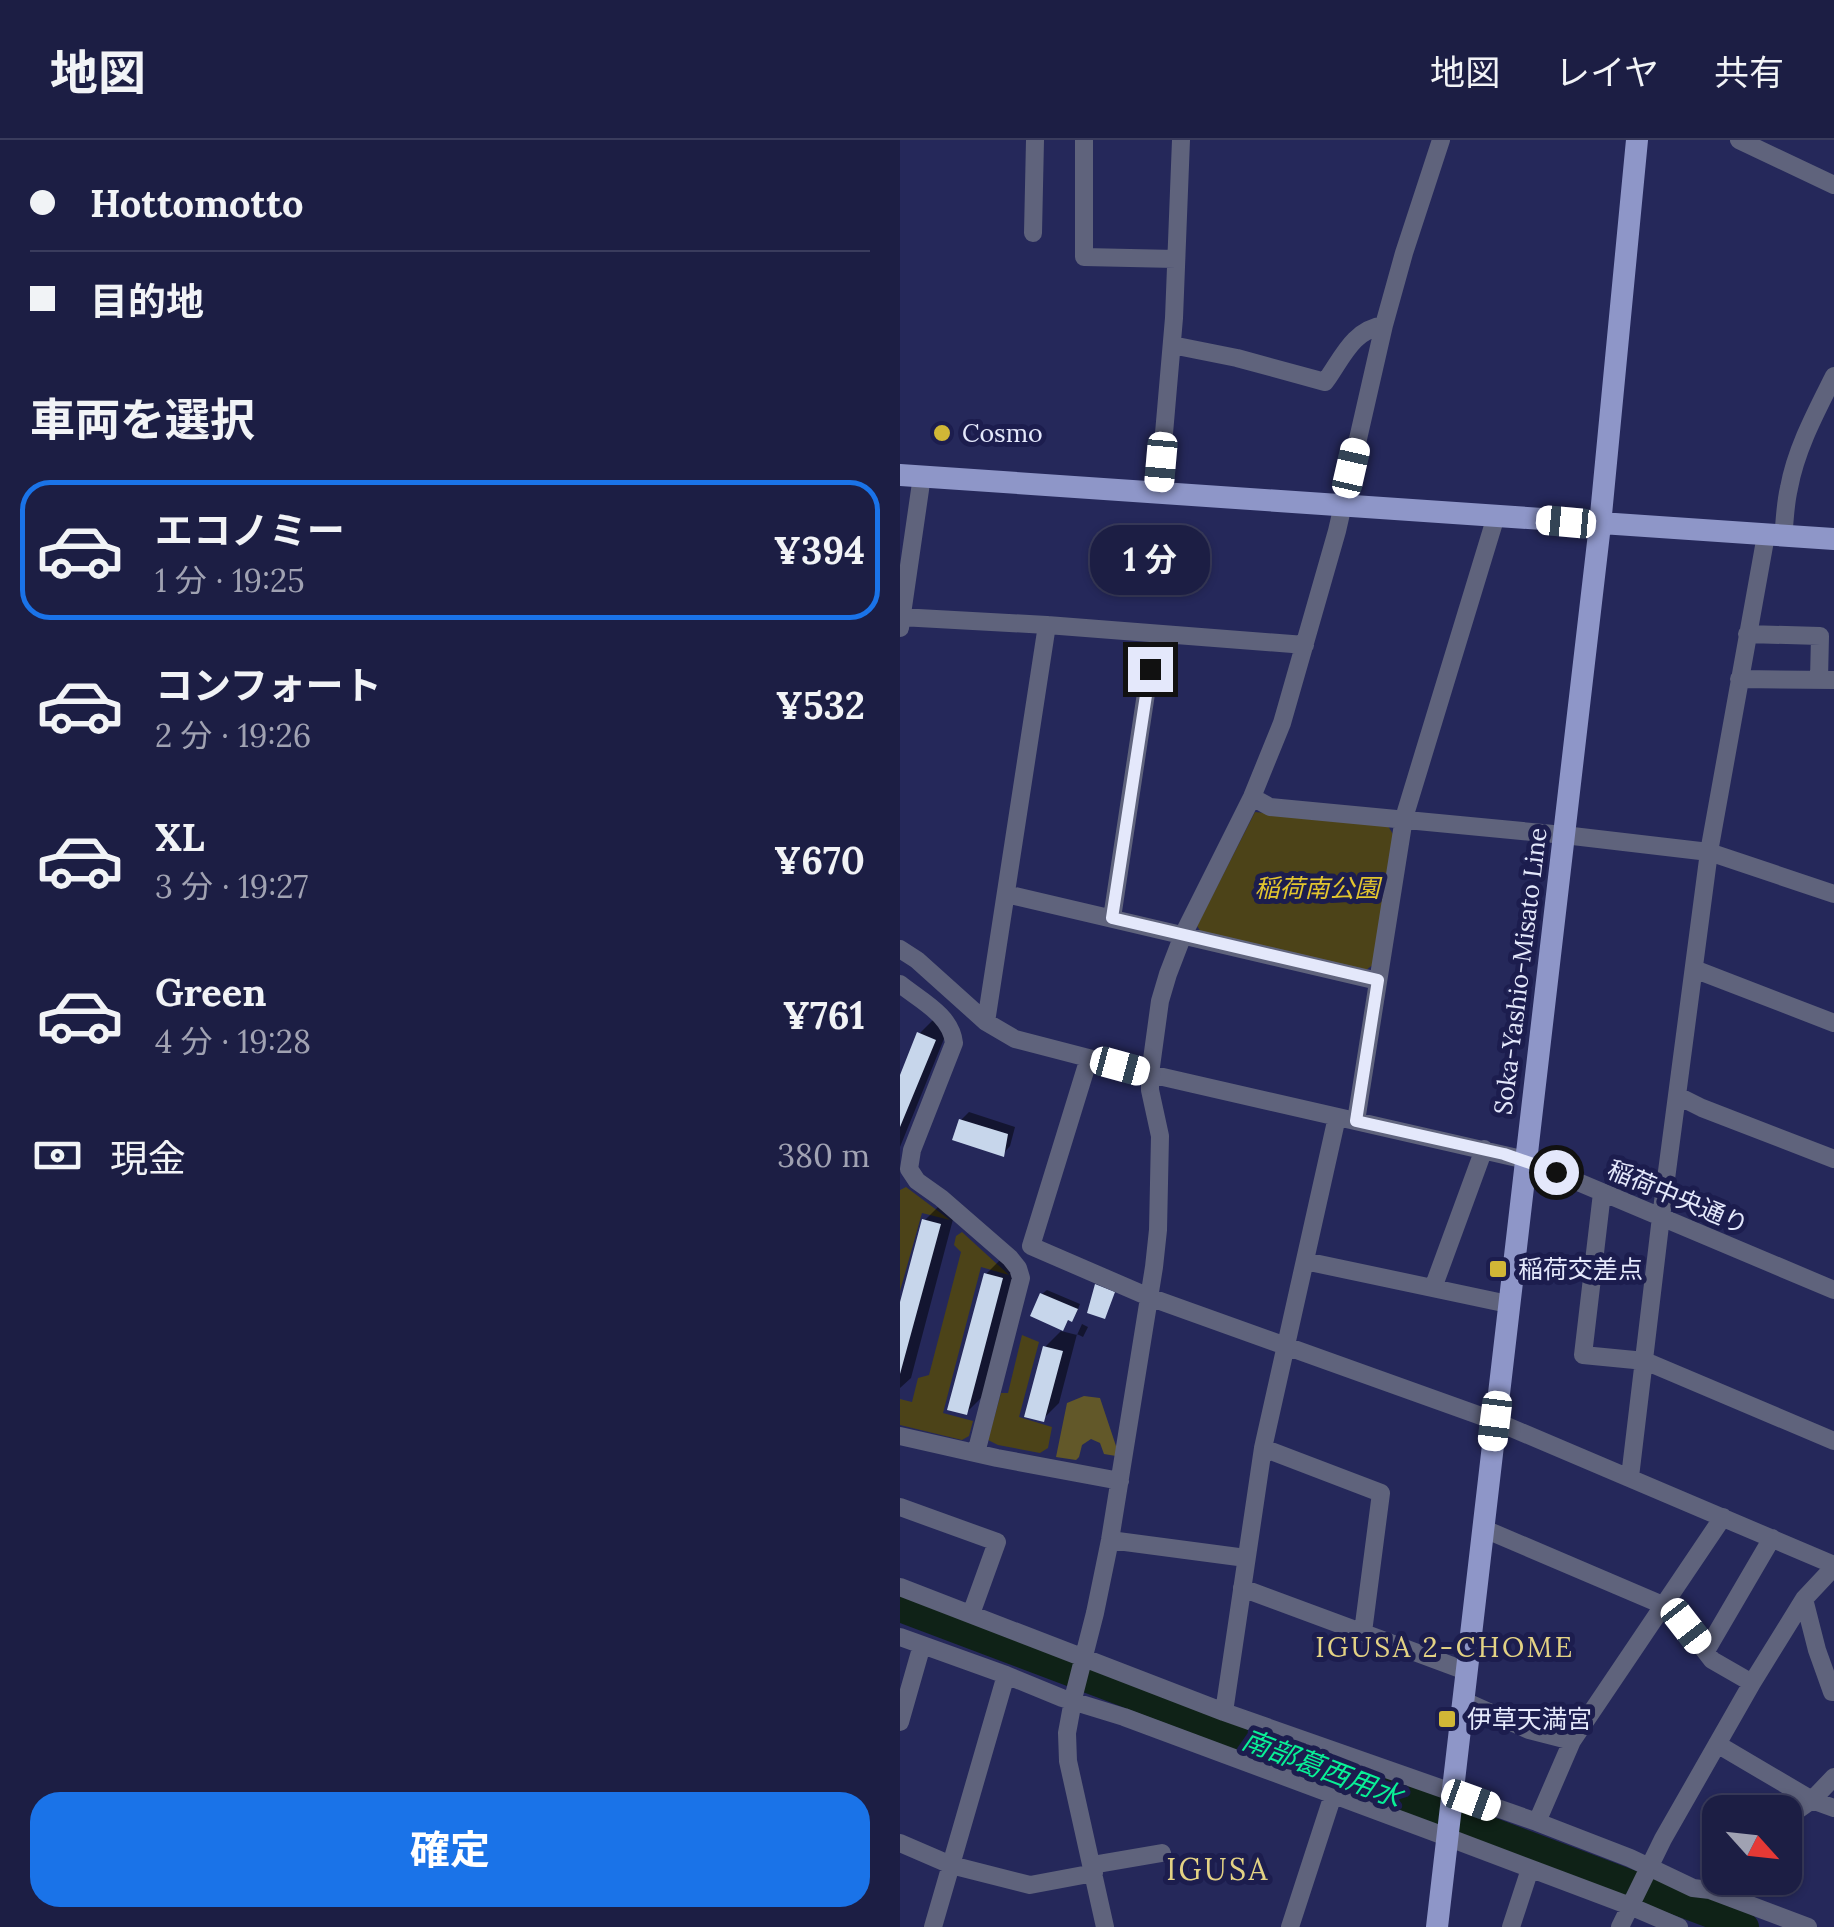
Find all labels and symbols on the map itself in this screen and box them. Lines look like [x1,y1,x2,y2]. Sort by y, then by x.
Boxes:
place label: Cosmo [962,417,1043,449]
marker: Cosmo [931,422,953,444]
car [1143,431,1179,493]
car [1330,435,1372,501]
car [1535,504,1597,540]
callout: 1 分 [1090,524,1210,594]
route end [1128,647,1173,692]
street label: Soka-Yashio-Misato Line [1487,826,1553,1116]
park label: 稲荷南公園 [1254,872,1382,904]
car [1087,1044,1153,1088]
route start [1534,1150,1579,1195]
street label: 稲荷中央通り [1603,1153,1753,1241]
place label: 稲荷交差点 [1518,1253,1643,1285]
marker: 稲荷交差点 [1487,1258,1509,1280]
car [1476,1389,1514,1453]
car [1656,1593,1716,1659]
district label: IGUSA 2-CHOME [1315,1629,1575,1665]
place label: 伊草天満宮 [1467,1703,1592,1735]
marker: 伊草天満宮 [1436,1708,1458,1730]
water label: 南部葛西用水 [1237,1721,1410,1816]
car [1438,1776,1504,1824]
north arrow [1702,1795,1802,1895]
district label: IGUSA [1166,1850,1270,1888]

